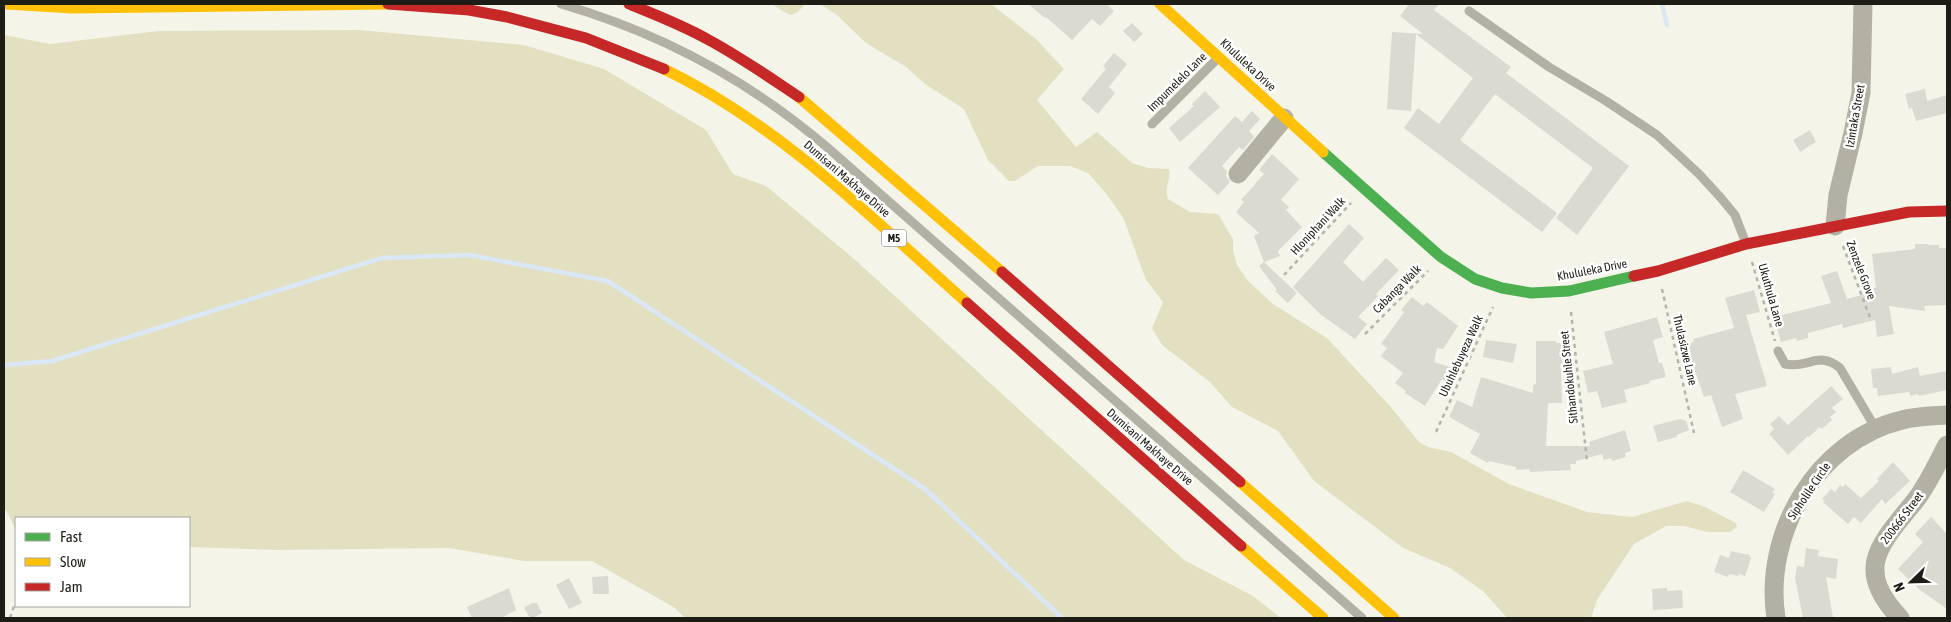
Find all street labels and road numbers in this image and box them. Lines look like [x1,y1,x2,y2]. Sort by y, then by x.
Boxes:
street label: Khululeka Drive [1217,36,1279,94]
street label: Impumelelo Lane [1145,50,1209,114]
street label: Izintaka Street [1843,83,1868,149]
street label: Dumisani Makhaye Drive [801,138,893,220]
street label: Hloniphani Walk [1288,194,1349,258]
road number: M5 [882,230,906,247]
street label: Zenzele Grove [1843,238,1879,302]
street label: Khululeka Drive [1556,256,1628,284]
street label: Cabanga Walk [1370,261,1425,316]
street label: Ukuthula Lane [1755,262,1787,328]
street label: Ubuhlebuyeza Walk [1436,312,1486,399]
street label: Thulasizwe Lane [1670,313,1700,387]
street label: Sithandokuhle Street [1557,329,1581,424]
street label: Dumisani Makhaye Drive [1104,406,1196,488]
street label: Sipholile Circle [1785,460,1833,522]
street label: 200666 Street [1878,489,1927,547]

